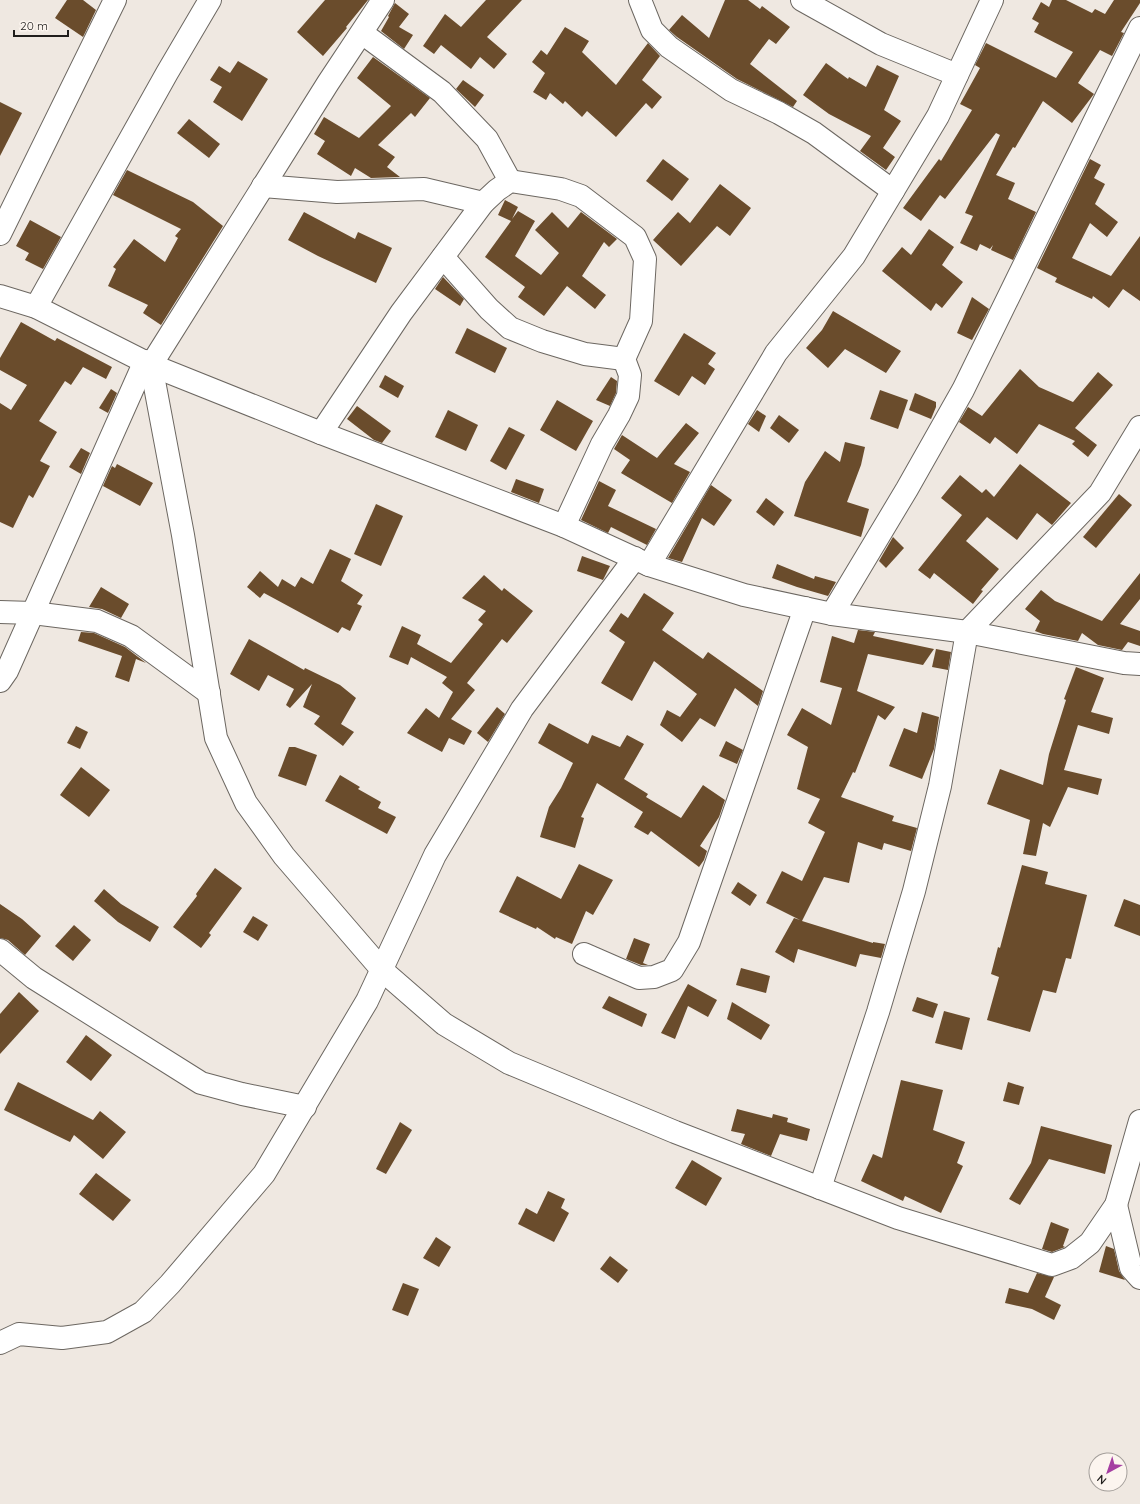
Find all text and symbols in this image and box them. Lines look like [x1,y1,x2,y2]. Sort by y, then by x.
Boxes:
scale bar [14,12,68,38]
text: 20 m [20,18,48,33]
north arrow [1088,1452,1128,1492]
text: N [1094,1472,1109,1488]

